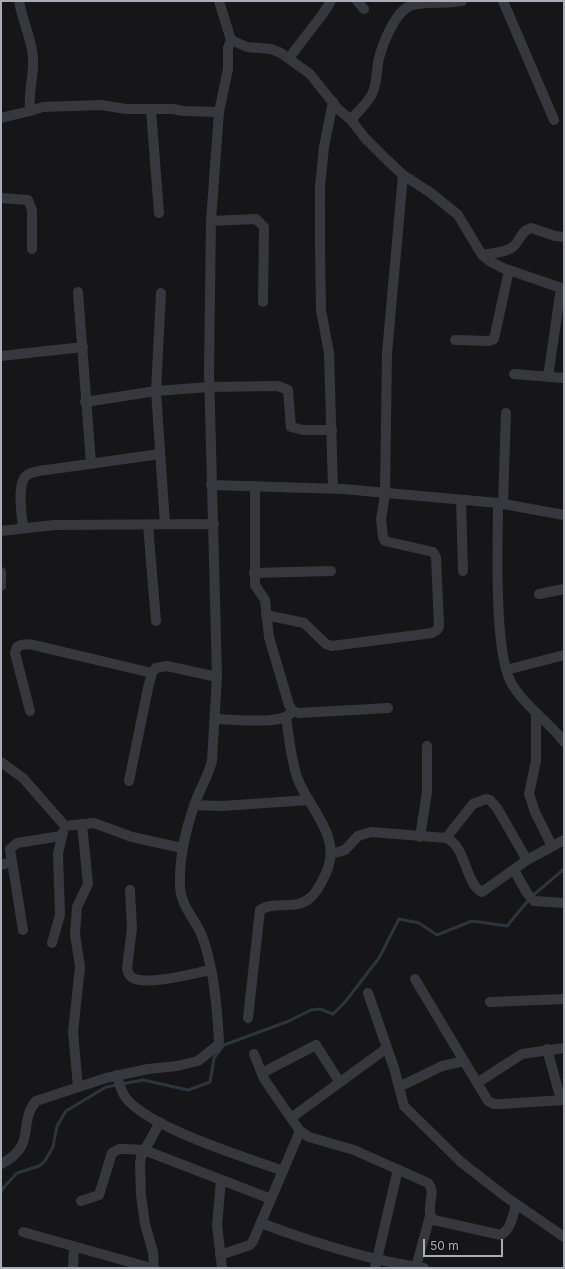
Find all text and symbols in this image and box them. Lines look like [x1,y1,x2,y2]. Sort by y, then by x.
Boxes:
scale bar [425,1231,505,1257]
text: 50 m [430,1238,459,1253]

